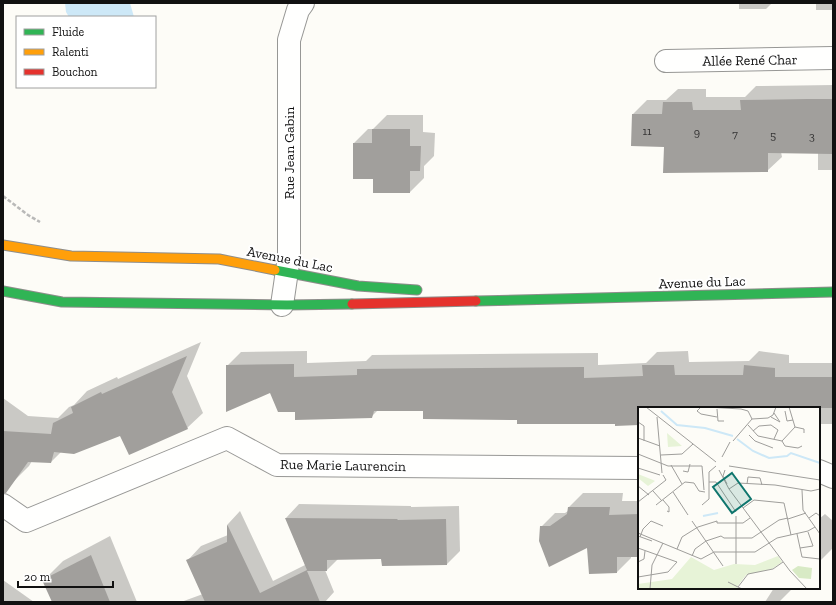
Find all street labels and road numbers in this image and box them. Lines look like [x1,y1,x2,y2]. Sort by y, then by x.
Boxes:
street label: Allée René Char [702,51,798,70]
street label: Rue Jean Gabin [281,107,298,199]
street label: Avenue du Lac [246,243,334,276]
street label: Avenue du Lac [658,272,746,293]
street label: Rue Marie Laurencin [280,456,406,475]

